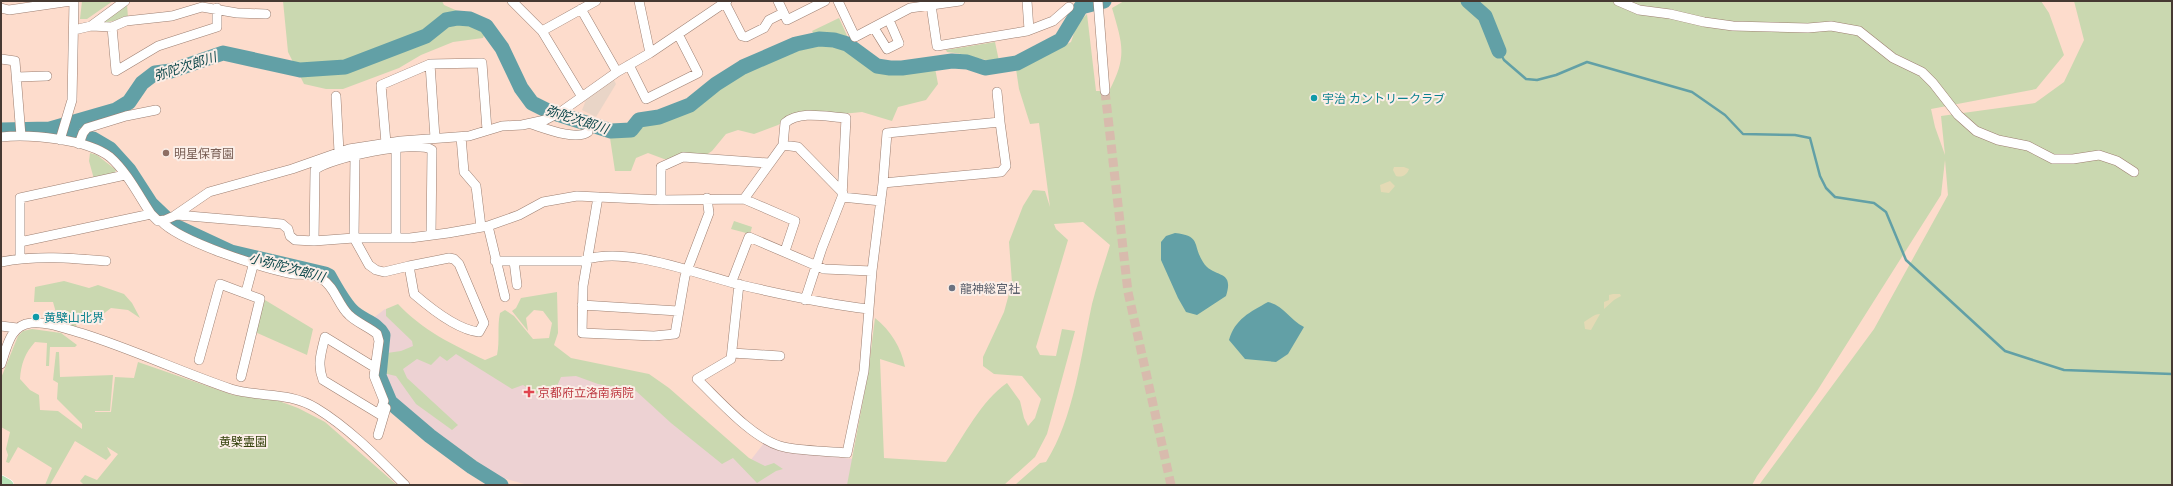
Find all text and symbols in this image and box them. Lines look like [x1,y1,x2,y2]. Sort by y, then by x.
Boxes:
water label: 弥陀次郎川 [151,47,221,85]
place label: 宇治 カントリークラブ [1322,90,1445,107]
marker: 宇治 カントリークラブ [1309,93,1319,103]
water label: 弥陀次郎川 [543,100,613,138]
place label: 明星保育園 [174,145,234,162]
marker: 明星保育園 [161,148,171,158]
water label: 小弥陀次郎川 [247,248,329,286]
place label: 龍神総宮社 [960,280,1020,297]
marker: 龍神総宮社 [947,283,957,293]
place label: 黄檗山北界 [44,309,104,326]
marker: 黄檗山北界 [31,312,41,322]
place label: 京都府立洛南病院 [538,384,634,401]
marker: 京都府立洛南病院 [523,386,535,398]
park label: 黄檗霊園 [219,433,267,450]

